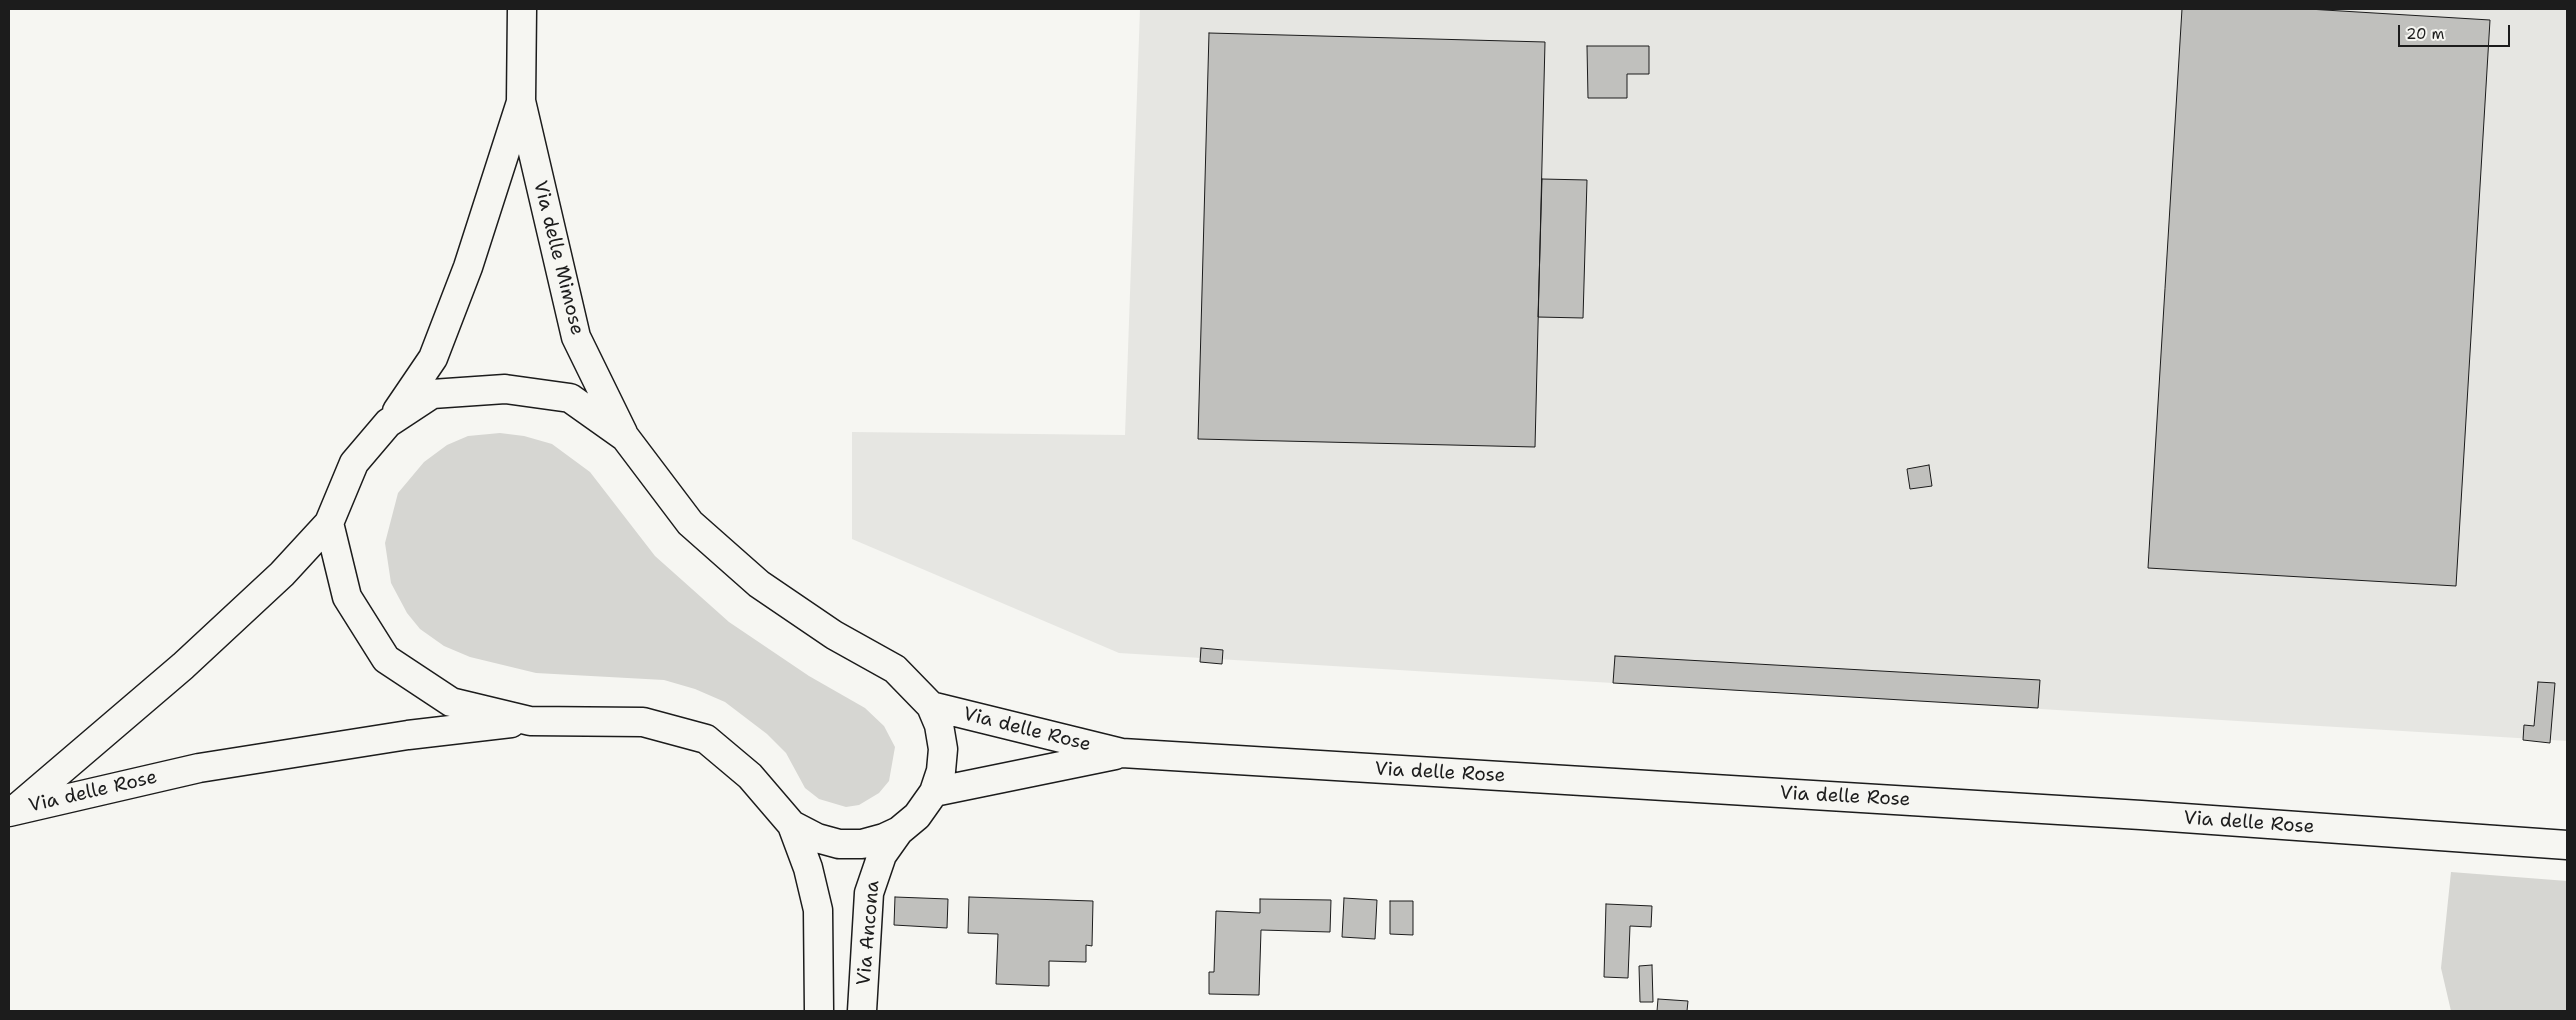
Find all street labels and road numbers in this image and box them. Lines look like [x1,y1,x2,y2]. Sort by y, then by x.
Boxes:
street label: Via delle Mimose [528,179,588,337]
street label: Via delle Rose [961,703,1093,757]
street label: Via delle Rose [1374,758,1506,788]
street label: Via delle Rose [27,766,159,818]
street label: Via delle Rose [1779,782,1911,812]
street label: Via delle Rose [2183,807,2315,839]
street label: Via Ancona [853,879,885,987]

